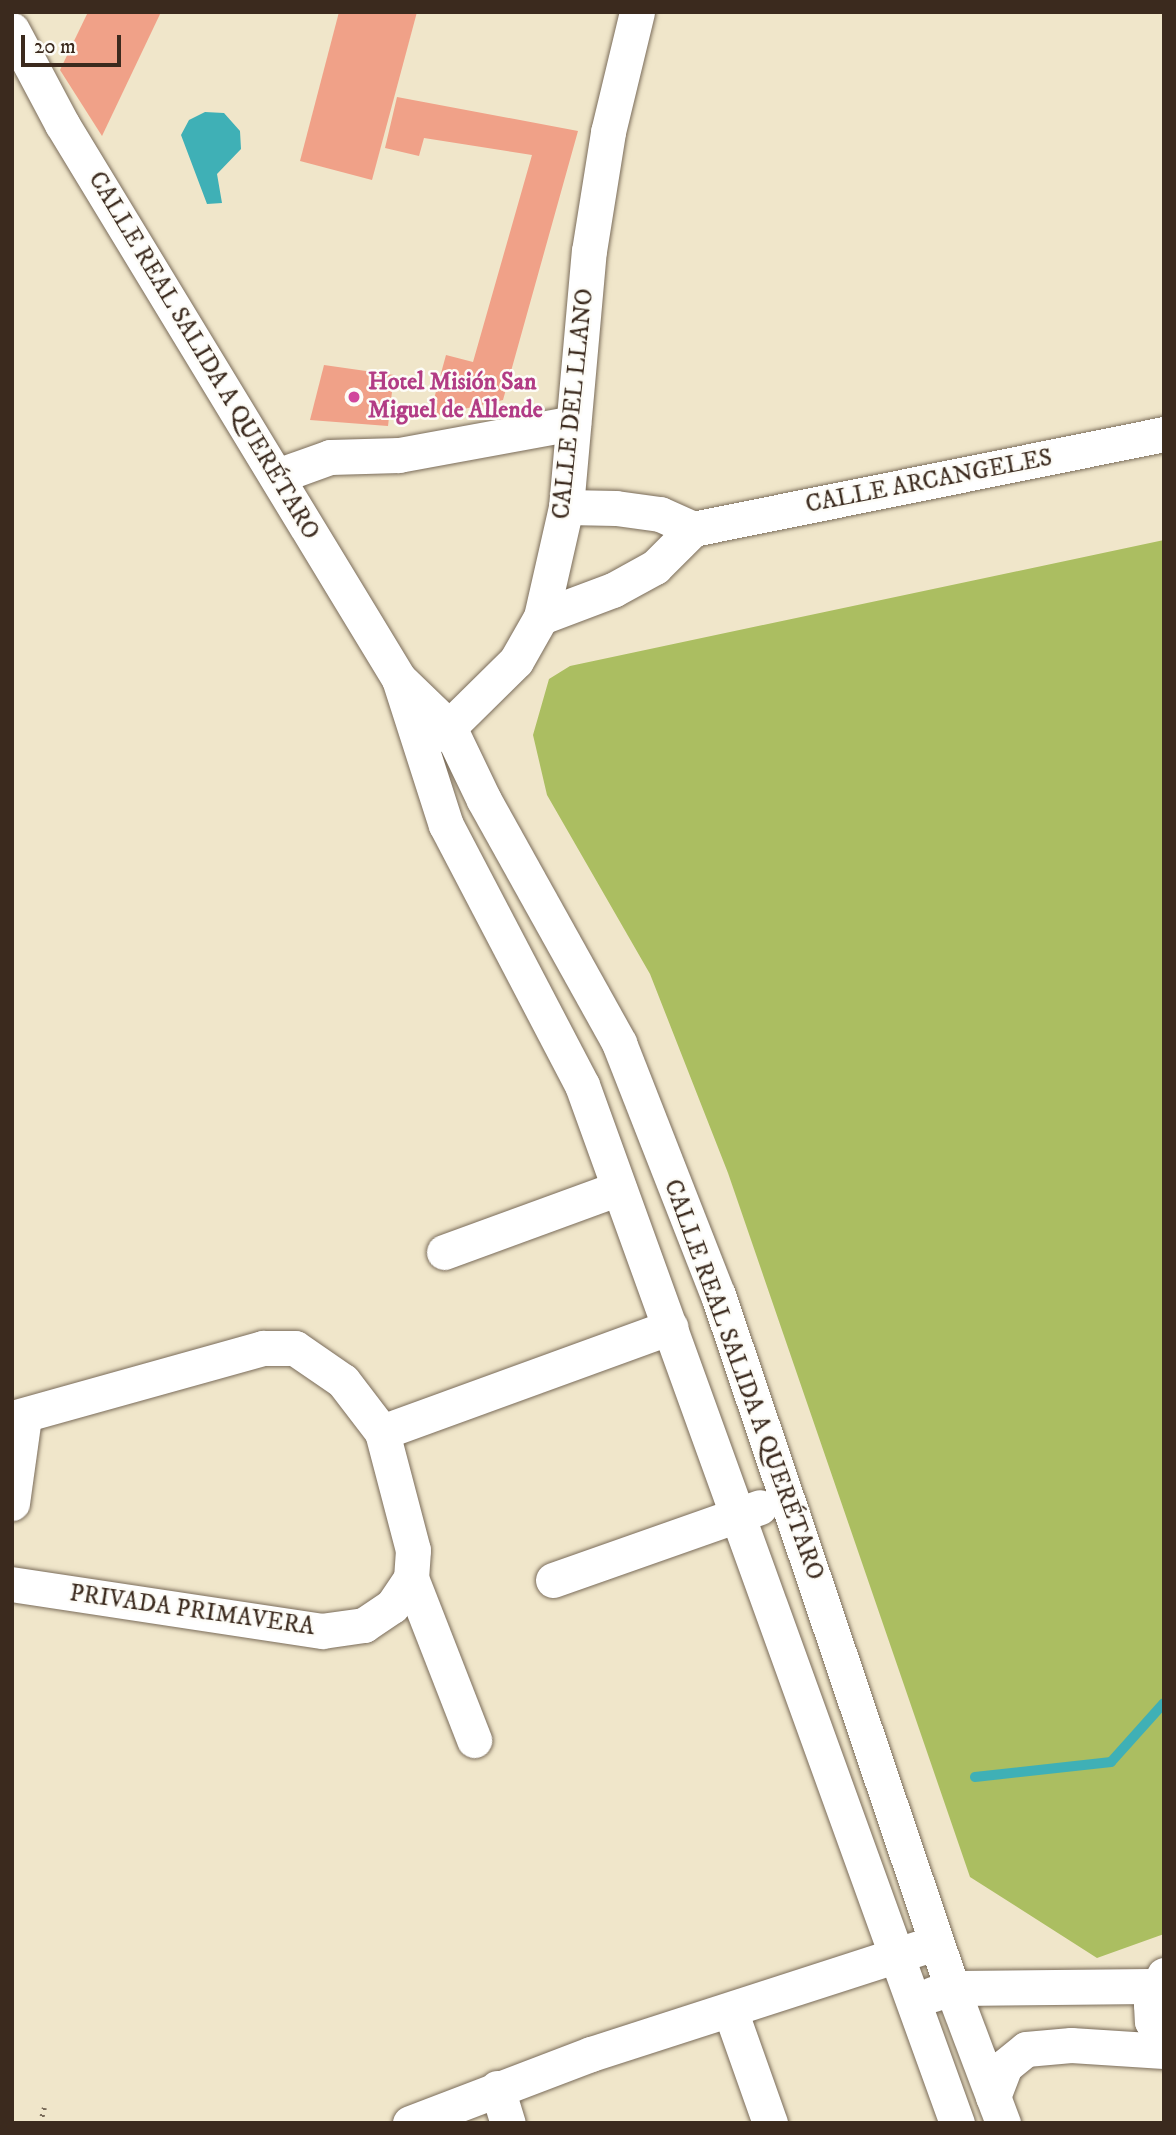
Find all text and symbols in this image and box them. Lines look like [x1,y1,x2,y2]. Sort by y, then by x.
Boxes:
scale bar [24,21,124,65]
text: 20 m [34,34,76,60]
street label: CALLE REAL SALIDA A QUERÉTARO [81,167,325,545]
street label: CALLE DEL LLANO [548,287,600,521]
place label: Hotel Misión San Miguel de Allende [368,369,543,425]
marker: Hotel Misión San Miguel de Allende [346,389,362,405]
street label: CALLE ARCANGELES [803,444,1055,520]
street label: CALLE REAL SALIDA A QUERÉTARO [657,1176,829,1584]
street label: PRIVADA PRIMAVERA [68,1580,316,1642]

